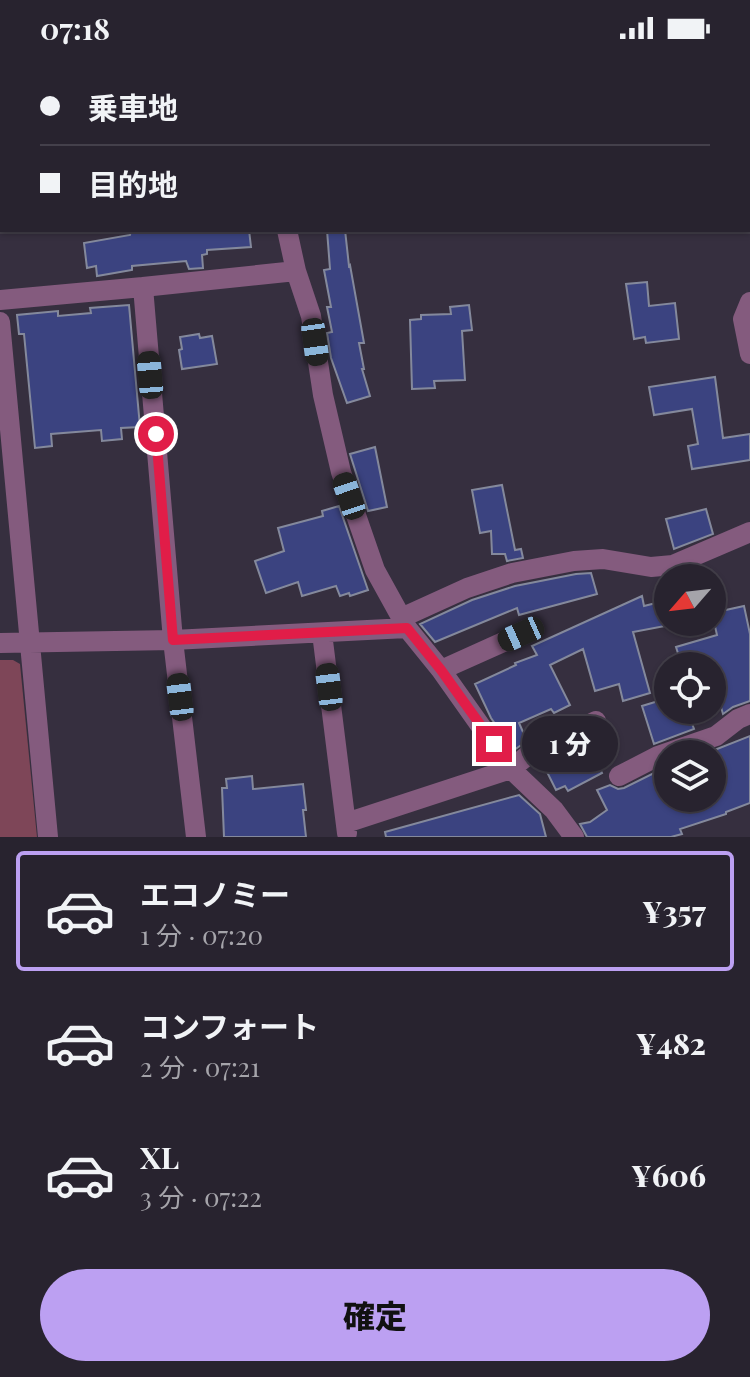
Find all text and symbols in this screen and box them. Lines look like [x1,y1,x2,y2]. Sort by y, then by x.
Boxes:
text: 07:18 [40,8,110,48]
text: 乗車地 [88,87,178,127]
text: 目的地 [88,164,178,204]
car [300,317,330,367]
car [136,350,164,400]
route start [138,416,174,452]
car [330,469,368,523]
north arrow [654,564,726,636]
map controls [654,564,726,812]
car [494,613,548,655]
button: locate [654,652,726,724]
car [314,662,344,712]
car [165,672,195,722]
callout: 1 分 [522,716,618,772]
route end [476,726,512,762]
text: 1 分 [549,726,591,761]
button: layers [654,740,726,812]
text: エコノミー [140,874,290,914]
icon: car [44,875,116,947]
text: ¥357 [642,891,706,931]
text: 1 分 · 07:20 [140,917,263,952]
text: コンフォート [140,1006,319,1046]
icon: car [44,1007,116,1079]
text: ¥482 [636,1023,706,1063]
text: 2 分 · 07:21 [140,1049,260,1084]
text: XL [140,1137,179,1177]
icon: car [44,1139,116,1211]
text: ¥606 [631,1155,706,1195]
text: 3 分 · 07:22 [140,1179,262,1214]
button: 確定 [40,1269,710,1361]

